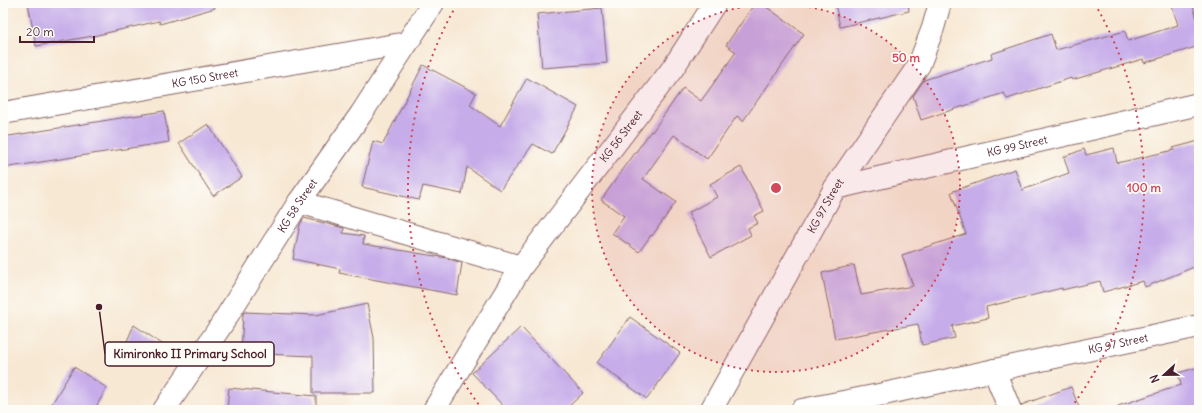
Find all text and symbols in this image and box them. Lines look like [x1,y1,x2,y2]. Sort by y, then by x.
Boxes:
scale bar [20,18,94,44]
text: 20 m [26,24,54,39]
text: 50 m [892,50,921,65]
street label: KG 150 Street [171,65,240,91]
street label: KG 56 Street [597,107,645,165]
street label: KG 99 Street [986,132,1049,160]
street label: KG 97 Street [804,175,847,236]
street label: KG 58 Street [274,176,320,235]
text: 100 m [1127,180,1161,195]
centre of rings [769,181,783,195]
street label: KG 97 Street [1087,330,1150,357]
callout: Kimironko II Primary School [105,342,274,366]
text: Kimironko II Primary School [113,346,267,362]
north arrow [1144,355,1184,395]
text: N [1147,373,1163,385]

